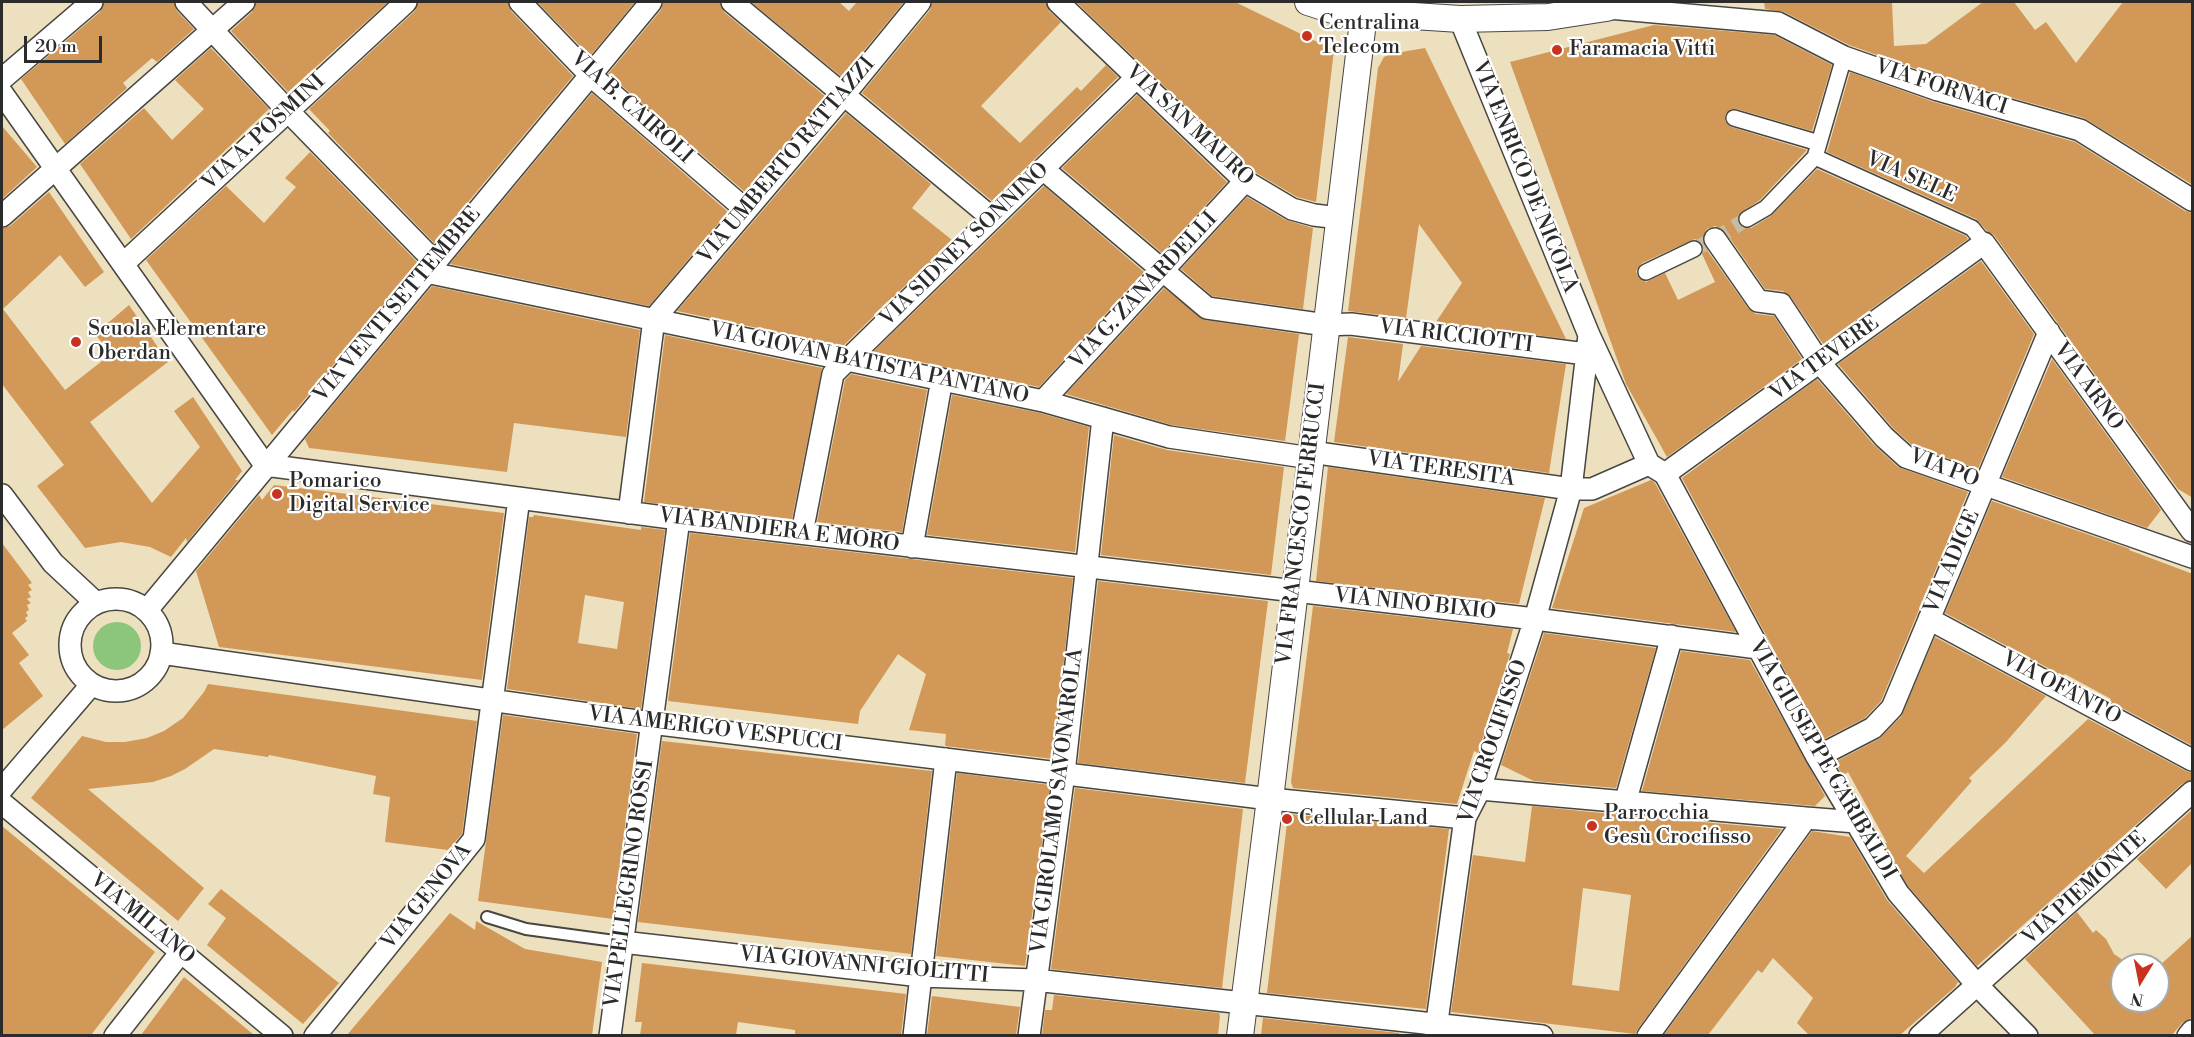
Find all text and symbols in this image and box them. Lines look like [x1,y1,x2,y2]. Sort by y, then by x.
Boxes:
place label: Centralina Telecom [1319,11,1420,61]
scale bar [27,24,105,62]
marker: Centralina Telecom [1300,29,1314,43]
text: 20 m [35,35,77,58]
place label: Faramacia Vitti [1569,37,1716,63]
marker: Faramacia Vitti [1550,43,1564,57]
street label: VIA B. CAIROLI [565,47,697,169]
street label: VIA UMBERTO RATTAZZI [693,53,881,269]
street label: VIA FORNACI [1872,55,2010,121]
street label: VIA ENRICO DE NICOLA [1466,57,1582,297]
street label: VIA SAN MAURO [1120,60,1258,192]
street label: VIA A. POSMINI [197,70,331,196]
street label: VIA SELE [1862,147,1960,209]
street label: VIA SIDNEY SONNINO [875,158,1055,332]
street label: VIA VENTI SETTEMBRE [309,202,487,408]
street label: VIA G. ZANARDELLI [1065,207,1223,375]
street label: VIA TEVERE [1766,311,1884,407]
street label: VIA RICCIOTTI [1378,315,1534,359]
place label: Scuola Elementare Oberdan [88,317,266,367]
street label: VIA GIOVAN BATISTA PANTANO [707,318,1031,410]
marker: Scuola Elementare Oberdan [69,335,83,349]
street label: VIA ARNO [2048,338,2128,436]
street label: VIA FRANCESCO FERRUCCI [1272,381,1332,667]
street label: VIA PO [1906,444,1982,494]
street label: VIA TERESITA [1366,447,1516,493]
place label: Pomarico Digital Service [289,469,430,519]
marker: Pomarico Digital Service [270,487,284,501]
street label: VIA BANDIERA E MORO [657,504,901,558]
street label: VIA ADIGE [1920,506,1986,618]
street label: VIA NINO BIXIO [1333,584,1497,626]
street label: VIA GIUSEPPE GARIBALDI [1743,636,1901,884]
street label: VIA GIROLAMO SAVONAROLA [1027,647,1089,955]
street label: VIA OFANTO [1997,647,2125,731]
street label: VIA CROCIFISSO [1454,657,1534,827]
street label: VIA AMERIGO VESPUCCI [587,702,843,758]
street label: VIA PELLEGRINO ROSSI [600,759,660,1009]
place label: Parrocchia Gesù Crocifisso [1604,801,1751,851]
place label: Cellular Land [1299,806,1428,832]
marker: Cellular Land [1280,812,1294,826]
marker: Parrocchia Gesù Crocifisso [1585,819,1599,833]
street label: VIA PIEMONTE [2018,827,2152,951]
street label: VIA GENOVA [377,839,477,955]
street label: VIA MILANO [84,868,200,970]
street label: VIA GIOVANNI GIOLITTI [738,943,990,989]
north arrow [2110,953,2170,1013]
text: N [2129,988,2145,1010]

